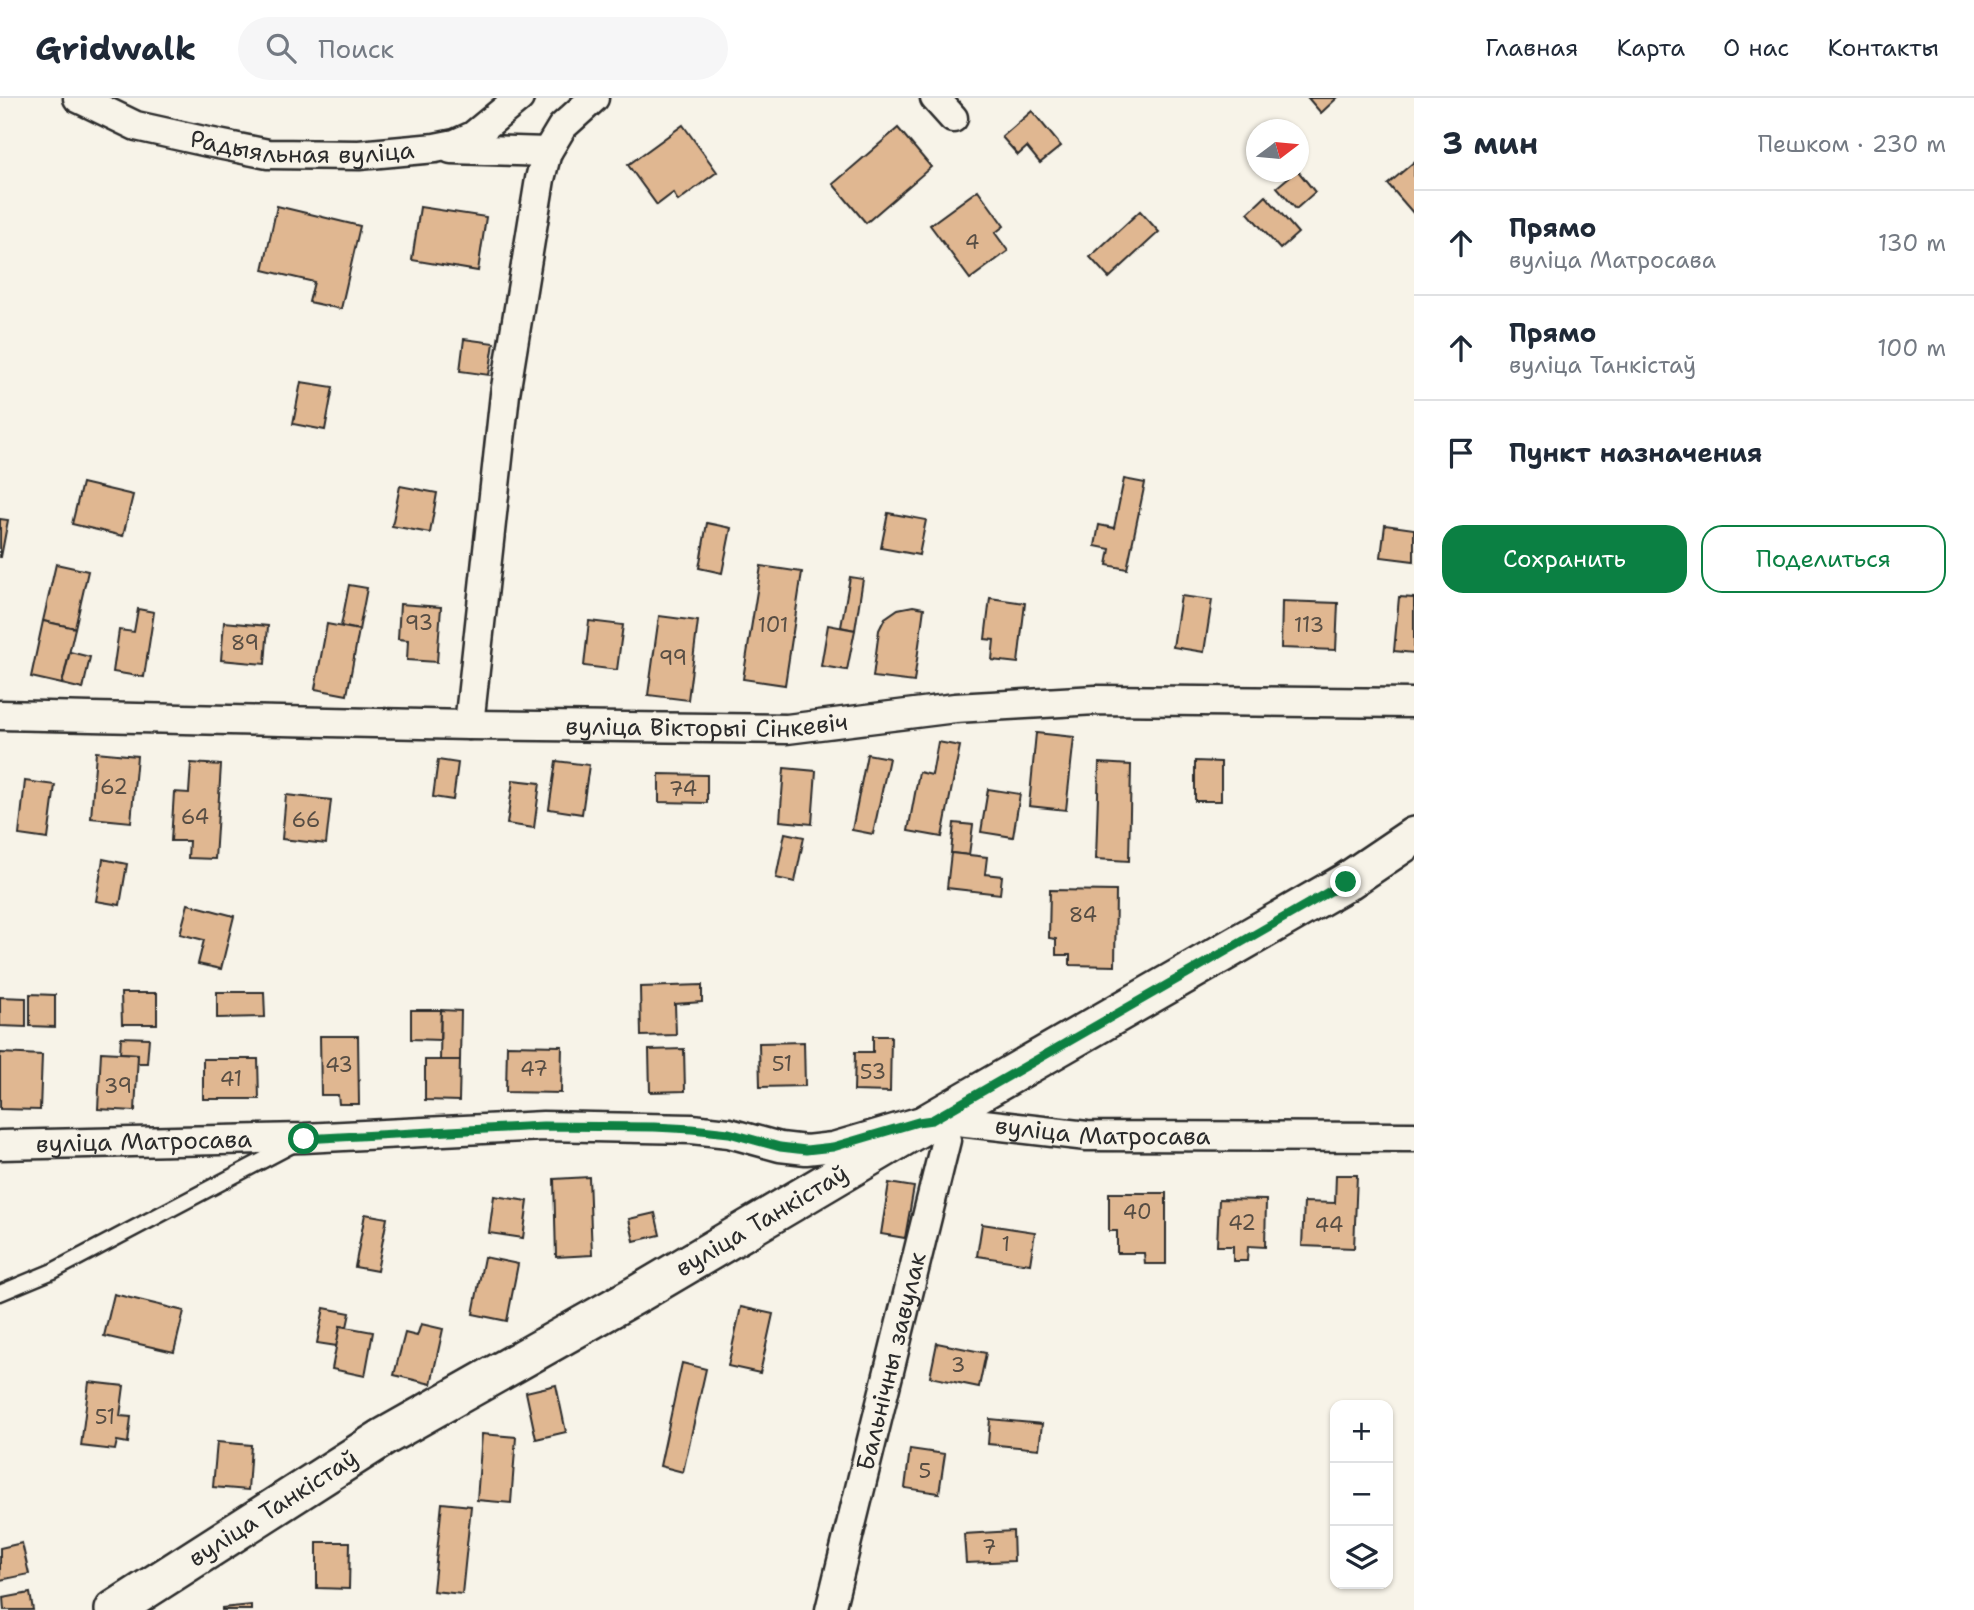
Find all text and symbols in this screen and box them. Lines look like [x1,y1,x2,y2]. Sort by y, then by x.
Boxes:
search box [238,17,728,80]
text: Gridwalk [35,26,196,71]
icon: search [262,29,300,67]
text: Поиск [318,31,394,66]
text: Главная [1485,32,1578,64]
text: Карта [1616,32,1685,64]
text: О нас [1723,32,1789,64]
text: Контакты [1827,32,1939,64]
north arrow [1246,119,1309,182]
street label: Радыяльная вуліца [187,122,416,171]
text: 3 мин [1442,123,1538,164]
text: Пешком · 230 m [1758,129,1946,159]
text: Прямо [1509,210,1597,245]
icon: ahead [1442,224,1480,262]
house number: 4 [965,228,979,256]
text: 130 m [1878,228,1946,258]
text: вуліца Матросава [1509,245,1716,275]
text: Прямо [1509,315,1597,350]
icon: ahead [1442,329,1480,367]
text: 100 m [1877,333,1946,363]
text: вуліца Танкістаў [1509,350,1696,380]
icon: arrive [1442,434,1480,472]
text: Пункт назначения [1509,435,1762,470]
button: Сохранить [1442,525,1687,593]
button: Поделиться [1701,525,1946,593]
house number: 93 [405,609,433,637]
house number: 101 [757,611,789,639]
house number: 113 [1294,611,1324,639]
house number: 89 [231,629,259,657]
house number: 99 [659,644,687,672]
street label: вуліца Вікторыі Сінкевіч [565,706,850,745]
house number: 62 [100,773,128,801]
house number: 74 [669,775,697,803]
house number: 64 [181,803,209,831]
house number: 66 [292,806,320,834]
route end [1330,866,1361,897]
house number: 84 [1069,901,1097,929]
house number: 51 [772,1050,792,1078]
house number: 43 [325,1051,353,1079]
house number: 47 [520,1055,548,1083]
house number: 53 [860,1058,886,1086]
house number: 41 [220,1065,242,1093]
house number: 39 [104,1072,132,1100]
street label: вуліца Матросава [993,1109,1211,1152]
street label: вуліца Матросава [36,1123,252,1160]
route start [288,1123,319,1154]
street label: вуліца Танкістаў [669,1157,854,1284]
house number: 40 [1122,1198,1152,1226]
house number: 42 [1228,1209,1256,1237]
house number: 44 [1315,1211,1343,1239]
house number: 1 [1002,1230,1010,1258]
street label: Бальнічны завулак [849,1249,934,1474]
house number: 3 [951,1351,965,1379]
map controls [1330,1400,1393,1589]
button: + [1330,1400,1393,1463]
house number: 51 [95,1403,115,1431]
street label: вуліца Танкістаў [182,1442,364,1574]
house number: 5 [919,1457,931,1485]
button: − [1330,1463,1393,1526]
button: layers [1330,1526,1393,1589]
house number: 7 [982,1533,996,1561]

